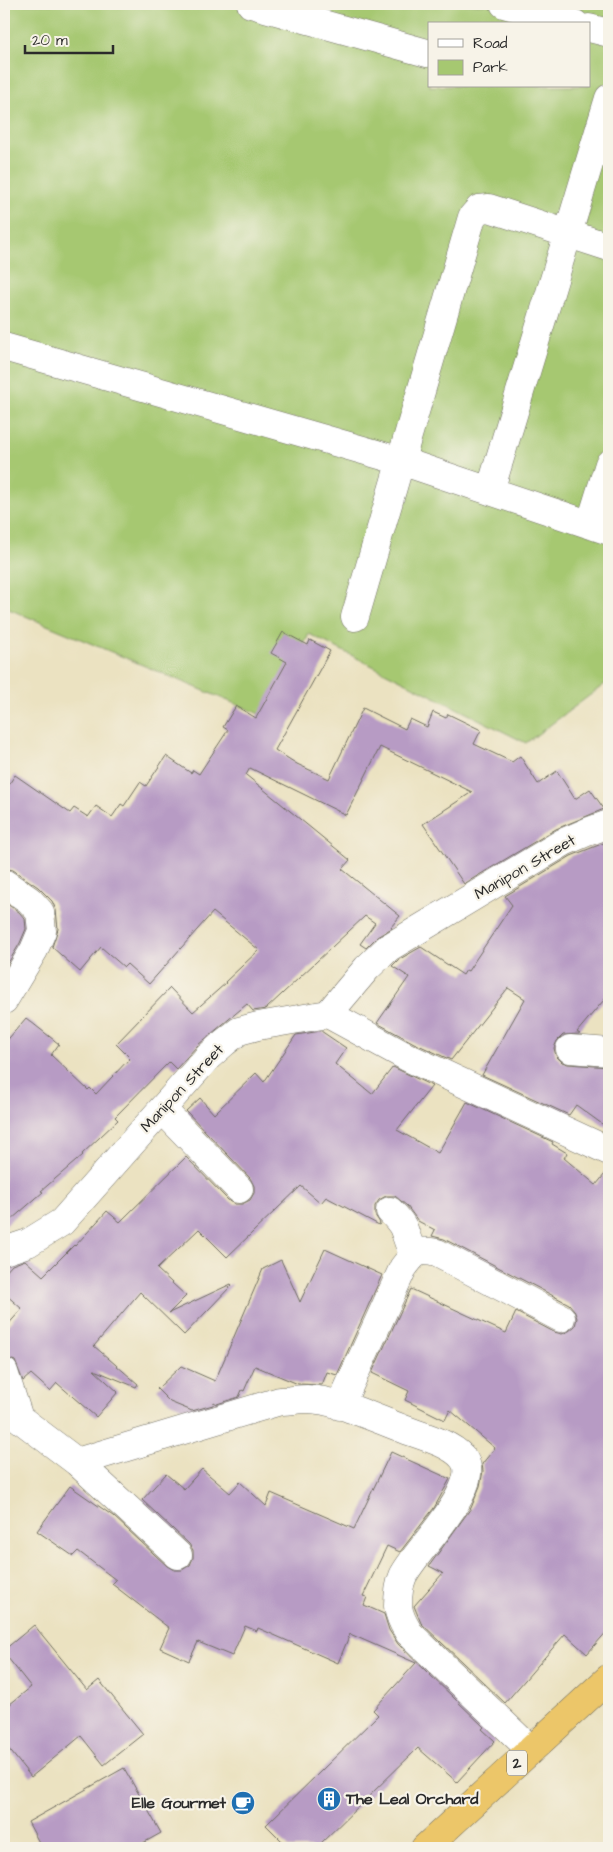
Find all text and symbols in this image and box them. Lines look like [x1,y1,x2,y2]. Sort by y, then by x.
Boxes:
scale bar [25,22,112,54]
legend [428,22,590,88]
text: 20 m [32,30,68,51]
text: Road [473,33,508,54]
text: Park [473,57,508,78]
street label: Manipon Street [470,829,580,905]
street label: Manipon Street [135,1039,229,1137]
road number: 2 [507,1750,527,1776]
building icon: The Leal Orchard [316,1786,342,1812]
place label: The Leal Orchard [345,1788,479,1810]
cafe icon: Elle Gourmet [230,1790,256,1816]
place label: Elle Gourmet [132,1792,227,1814]

